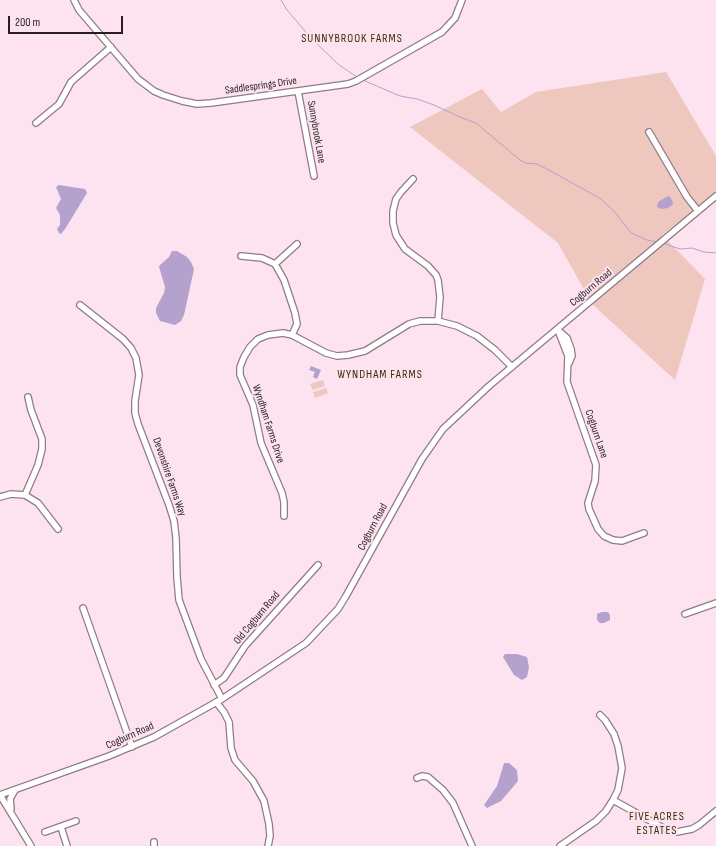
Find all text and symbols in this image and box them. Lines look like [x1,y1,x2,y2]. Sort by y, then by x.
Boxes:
scale bar [10,8,125,34]
text: 200 m [15,15,40,30]
district label: SUNNYBROOK FARMS [301,32,403,46]
street label: Saddlesprings Drive [224,74,298,98]
street label: Sunnybrook Lane [304,100,328,164]
street label: Cogburn Road [567,266,615,310]
district label: WYNDHAM FARMS [337,368,423,382]
street label: Wyndham Farms Drive [249,383,287,465]
street label: Cogburn Lane [582,408,610,460]
street label: Devonshire Farms Way [149,436,189,518]
street label: Cogburn Road [355,501,391,553]
street label: Old Cogburn Road [231,589,283,647]
street label: Cogburn Road [104,720,156,752]
district label: FIVE ACRES ESTATES [629,810,685,838]

